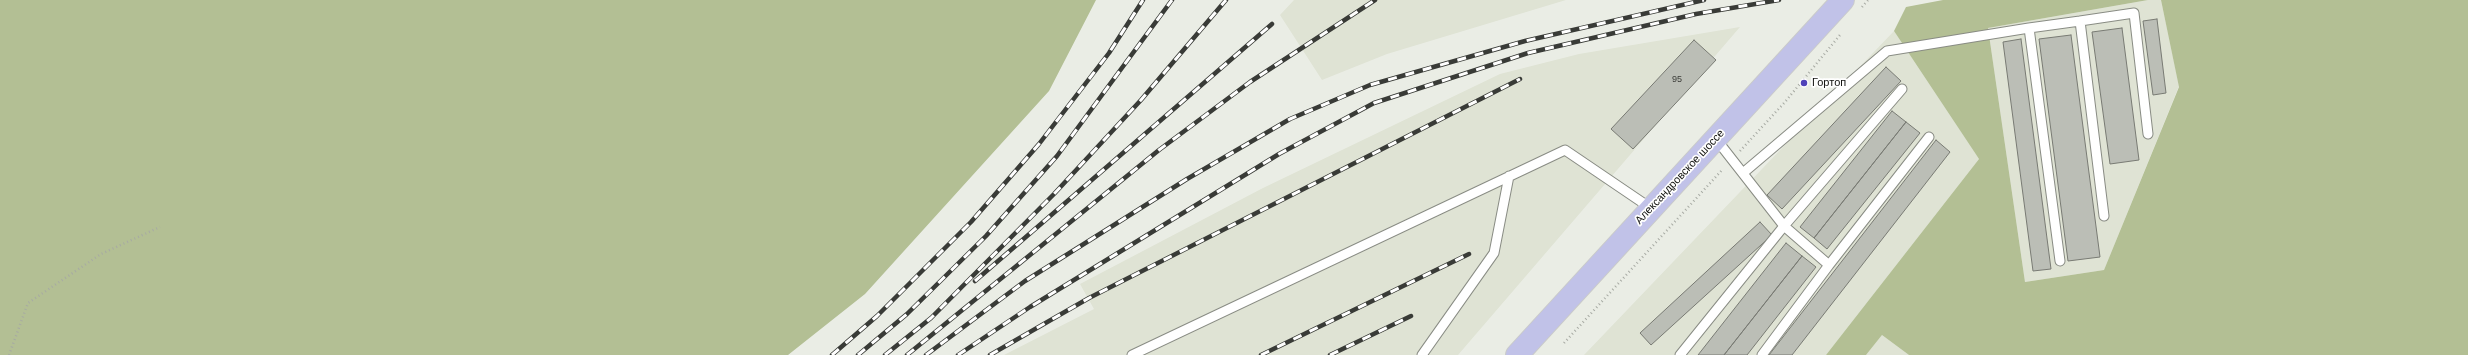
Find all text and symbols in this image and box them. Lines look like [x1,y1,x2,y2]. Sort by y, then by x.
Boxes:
house number: 95 [1672,75,1682,85]
place label: Гортоп [1812,76,1846,90]
marker: Гортоп [1799,78,1809,88]
street label: Александровское шоссе [1633,127,1727,227]

